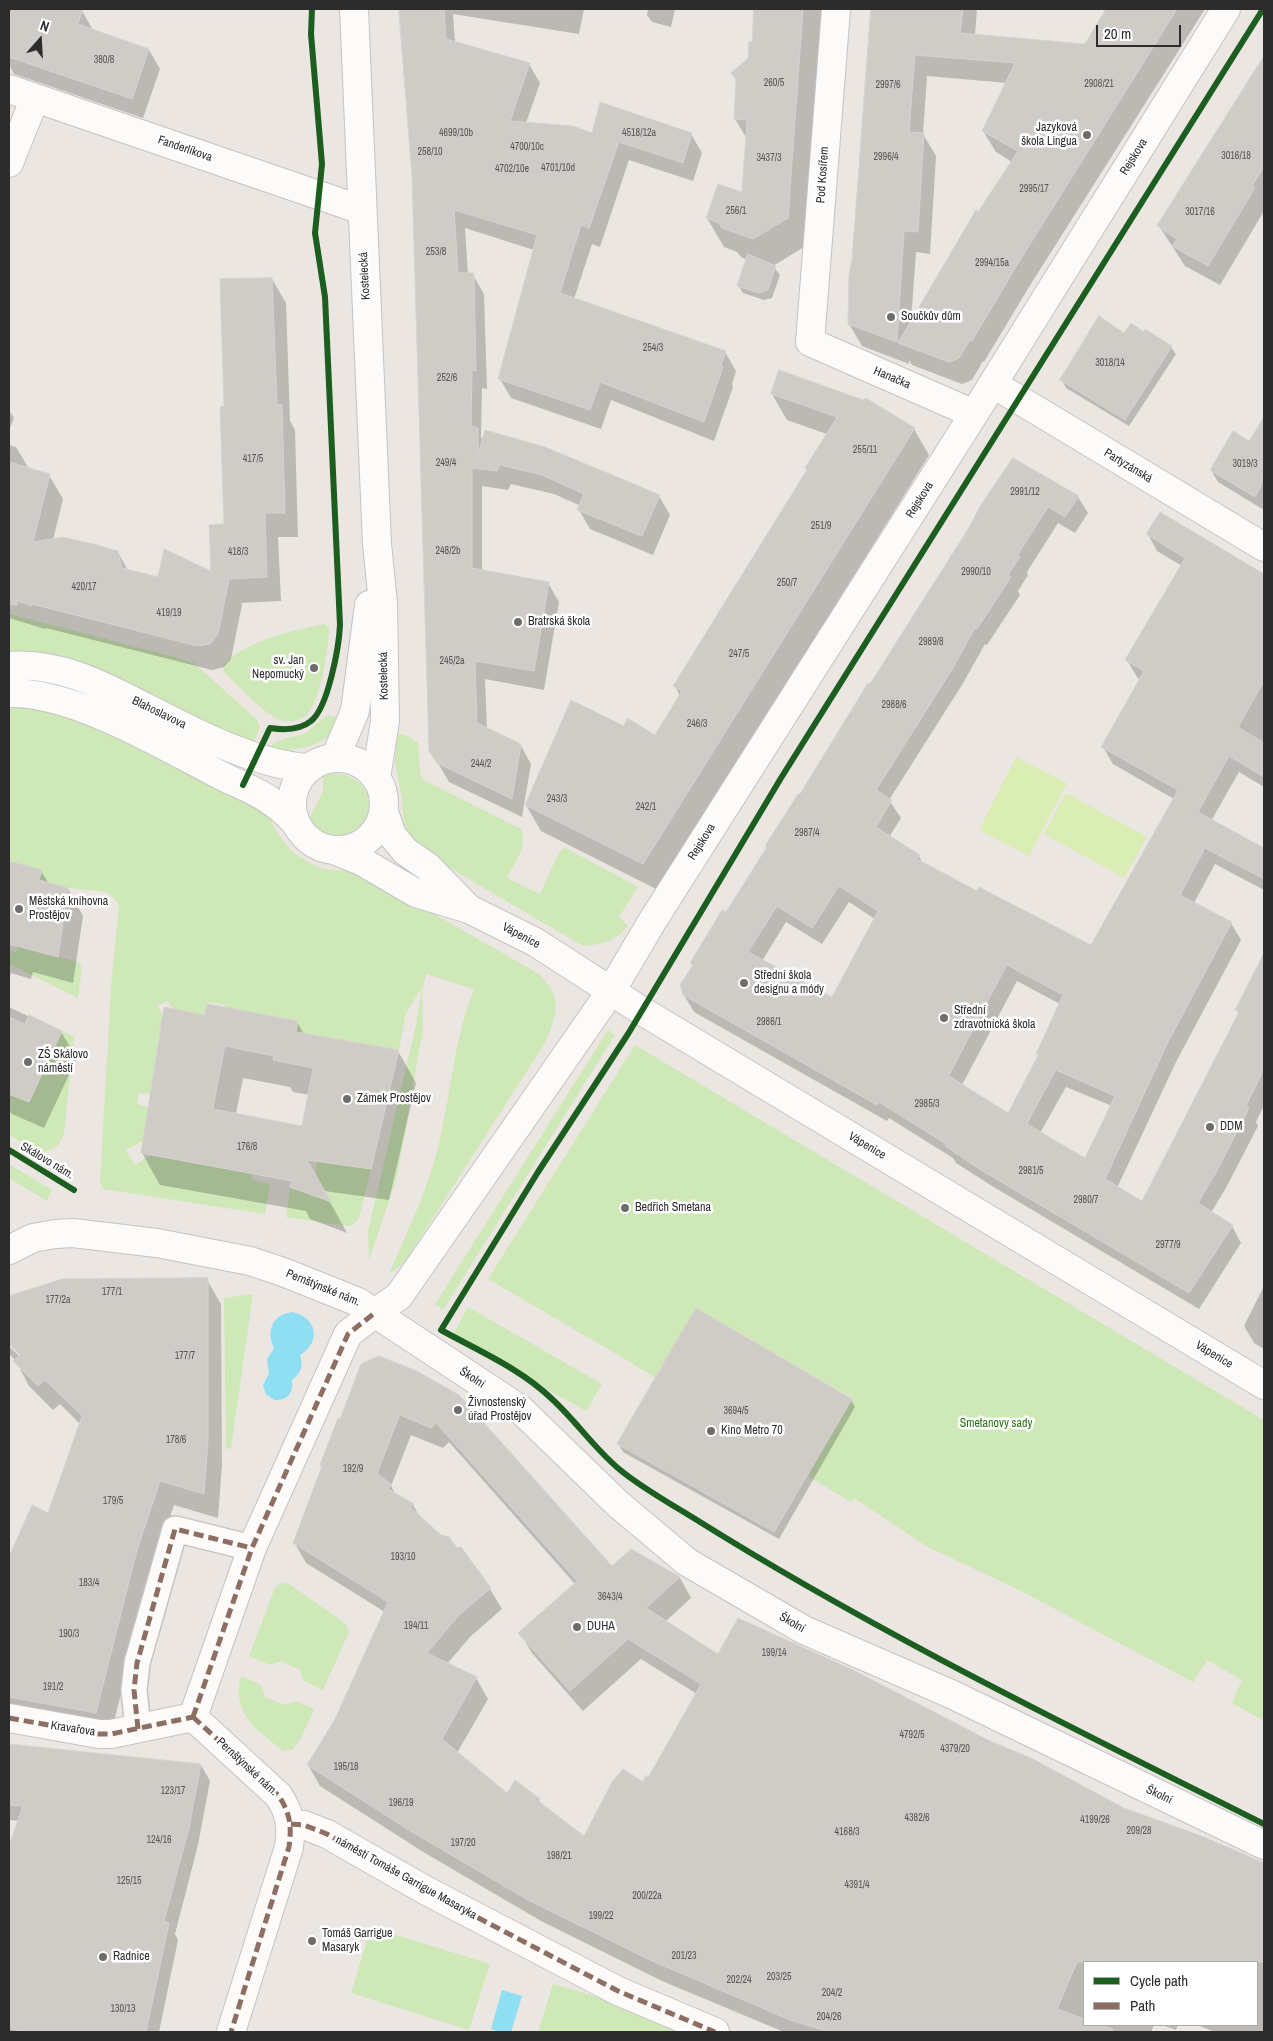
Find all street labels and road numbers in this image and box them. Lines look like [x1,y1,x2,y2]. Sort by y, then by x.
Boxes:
street label: Fanderlíkova [156,133,214,165]
street label: Rejskova [1117,136,1151,178]
street label: Pod Kosířem [814,146,832,204]
street label: Kostelecká [357,252,373,300]
street label: Hanačka [871,364,913,392]
street label: Partyzánská [1101,446,1155,486]
street label: Rejskova [903,479,937,521]
street label: Kostelecká [376,652,392,700]
street label: Blahoslavova [130,694,188,732]
street label: Rejskova [685,821,719,863]
street label: Vápenice [500,920,542,952]
street label: Vápenice [846,1129,888,1163]
street label: Skálovo nám. [18,1139,76,1183]
street label: Pernštýnské nám. [284,1267,362,1309]
street label: Vápenice [1193,1338,1235,1372]
street label: Školní [457,1365,487,1391]
street label: Školní [777,1610,807,1636]
street label: Kravařova [50,1718,96,1740]
street label: Pernštýnské nám. [213,1735,281,1799]
street label: Školní [1144,1783,1174,1807]
street label: náměstí Tomáše Garrigue Masaryka [333,1833,479,1923]

